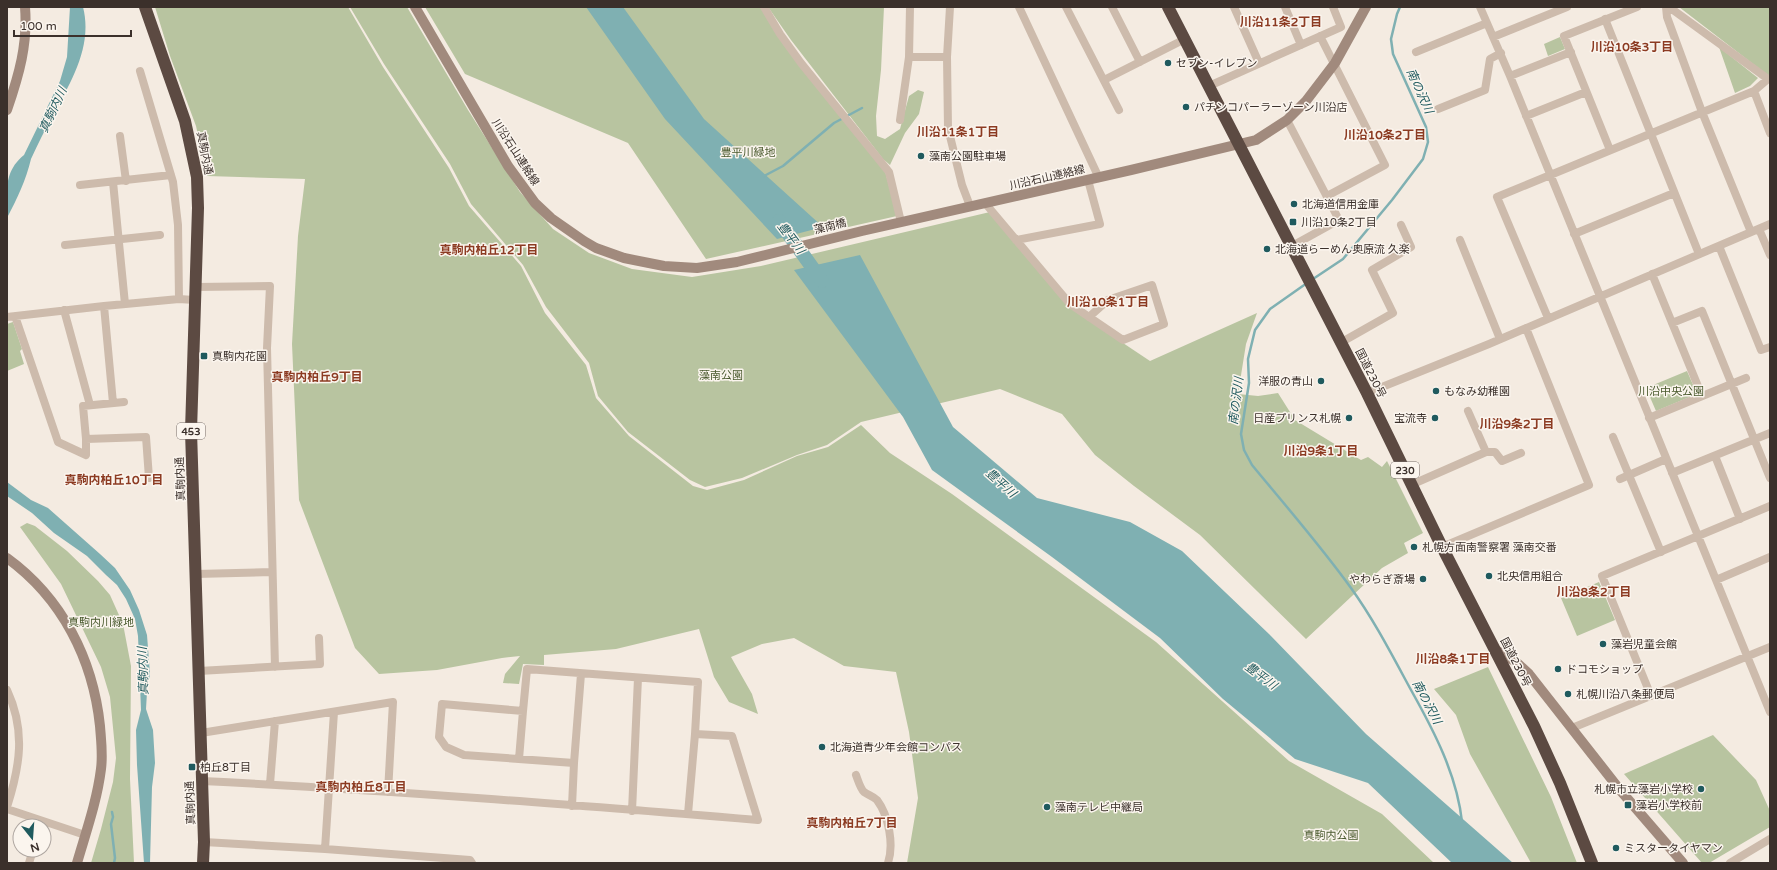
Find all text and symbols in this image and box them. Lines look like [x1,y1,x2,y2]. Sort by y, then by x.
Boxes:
scale bar [14,12,131,38]
district label: 川沿11条2丁目 [1240,15,1322,29]
text: 100 m [20,19,57,33]
district label: 川沿10条3丁目 [1591,40,1673,54]
place label: セブン-イレブン [1176,57,1258,70]
marker: セブン-イレブン [1163,58,1173,68]
water label: 南の沢川 [1404,66,1437,118]
water label: 真駒内川 [37,83,70,135]
place label: パチンコパーラーゾーン川沿店 [1194,101,1347,114]
marker: パチンコパーラーゾーン川沿店 [1181,102,1191,112]
street label: 川沿石山連絡線 [489,116,542,188]
district label: 川沿11条1丁目 [917,125,999,139]
district label: 川沿10条2丁目 [1344,128,1426,142]
street label: 真駒内通 [194,130,215,176]
park label: 豊平川緑地 [721,146,776,159]
place label: 藻南公園駐車場 [929,150,1006,163]
marker: 藻南公園駐車場 [916,151,926,161]
street label: 川沿石山連絡線 [1008,162,1086,192]
place label: 北海道信用金庫 [1302,198,1379,211]
marker: 北海道信用金庫 [1289,199,1299,209]
street label: 藻南橋 [813,216,848,237]
place label: 川沿10条2丁目 [1301,216,1377,229]
marker: 川沿10条2丁目 [1288,217,1298,227]
water label: 豊平川 [775,219,809,258]
district label: 真駒内柏丘12丁目 [439,243,539,257]
place label: 北海道らーめん奥原流 久楽 [1275,243,1410,256]
marker: 北海道らーめん奥原流 久楽 [1262,244,1272,254]
district label: 川沿10条1丁目 [1067,295,1149,309]
street label: 国道230号 [1353,346,1389,400]
place label: 真駒内花園 [212,350,267,363]
marker: 真駒内花園 [199,351,209,361]
park label: 藻南公園 [699,369,743,382]
district label: 真駒内柏丘9丁目 [271,370,363,384]
water label: 南の沢川 [1226,374,1246,426]
place label: 洋服の青山 [1258,375,1313,388]
marker: 洋服の青山 [1316,376,1326,386]
place label: もなみ幼稚園 [1444,385,1510,398]
park label: 川沿中央公園 [1638,385,1704,398]
marker: もなみ幼稚園 [1431,386,1441,396]
place label: 日産プリンス札幌 [1253,412,1341,425]
place label: 宝流寺 [1394,412,1427,425]
marker: 日産プリンス札幌 [1344,413,1354,423]
marker: 宝流寺 [1430,413,1440,423]
district label: 川沿9条2丁目 [1479,417,1555,431]
road number: 453 [177,423,205,439]
district label: 川沿9条1丁目 [1283,444,1359,458]
street label: 真駒内通 [173,457,188,501]
road number: 230 [1391,462,1419,478]
water label: 豊平川 [983,466,1021,502]
district label: 真駒内柏丘10丁目 [64,473,164,487]
place label: 札幌方面南警察署 藻南交番 [1422,541,1557,554]
marker: 札幌方面南警察署 藻南交番 [1409,542,1419,552]
place label: 北央信用組合 [1497,570,1563,583]
marker: 北央信用組合 [1484,571,1494,581]
place label: やわらぎ斎場 [1349,573,1415,586]
marker: やわらぎ斎場 [1418,574,1428,584]
district label: 川沿8条2丁目 [1556,585,1632,599]
park label: 真駒内川緑地 [68,616,134,629]
street label: 国道230号 [1498,635,1534,689]
place label: 藻岩児童会館 [1611,638,1677,651]
marker: 藻岩児童会館 [1598,639,1608,649]
water label: 真駒内川 [135,645,151,695]
district label: 川沿8条1丁目 [1415,652,1491,666]
water label: 豊平川 [1242,660,1281,694]
place label: ドコモショップ [1566,663,1643,676]
marker: ドコモショップ [1553,664,1563,674]
water label: 南の沢川 [1410,678,1445,728]
place label: 札幌川沿八条郵便局 [1576,688,1675,701]
marker: 札幌川沿八条郵便局 [1563,689,1573,699]
place label: 北海道青少年会館コンパス [830,741,962,754]
marker: 北海道青少年会館コンパス [817,742,827,752]
place label: 柏丘8丁目 [200,761,251,774]
marker: 柏丘8丁目 [187,762,197,772]
district label: 真駒内柏丘8丁目 [315,780,407,794]
street label: 真駒内通 [183,781,198,825]
place label: 札幌市立藻岩小学校 [1594,783,1693,796]
marker: 札幌市立藻岩小学校 [1696,784,1706,794]
place label: 藻岩小学校前 [1636,799,1702,812]
marker: 藻岩小学校前 [1623,800,1633,810]
place label: 藻南テレビ中継局 [1055,801,1143,814]
marker: 藻南テレビ中継局 [1042,802,1052,812]
district label: 真駒内柏丘7丁目 [806,816,898,830]
north arrow [12,818,52,858]
park label: 真駒内公園 [1304,829,1359,842]
text: N [29,840,41,855]
place label: ミスタータイヤマン [1624,842,1723,855]
marker: ミスタータイヤマン [1611,843,1621,853]

